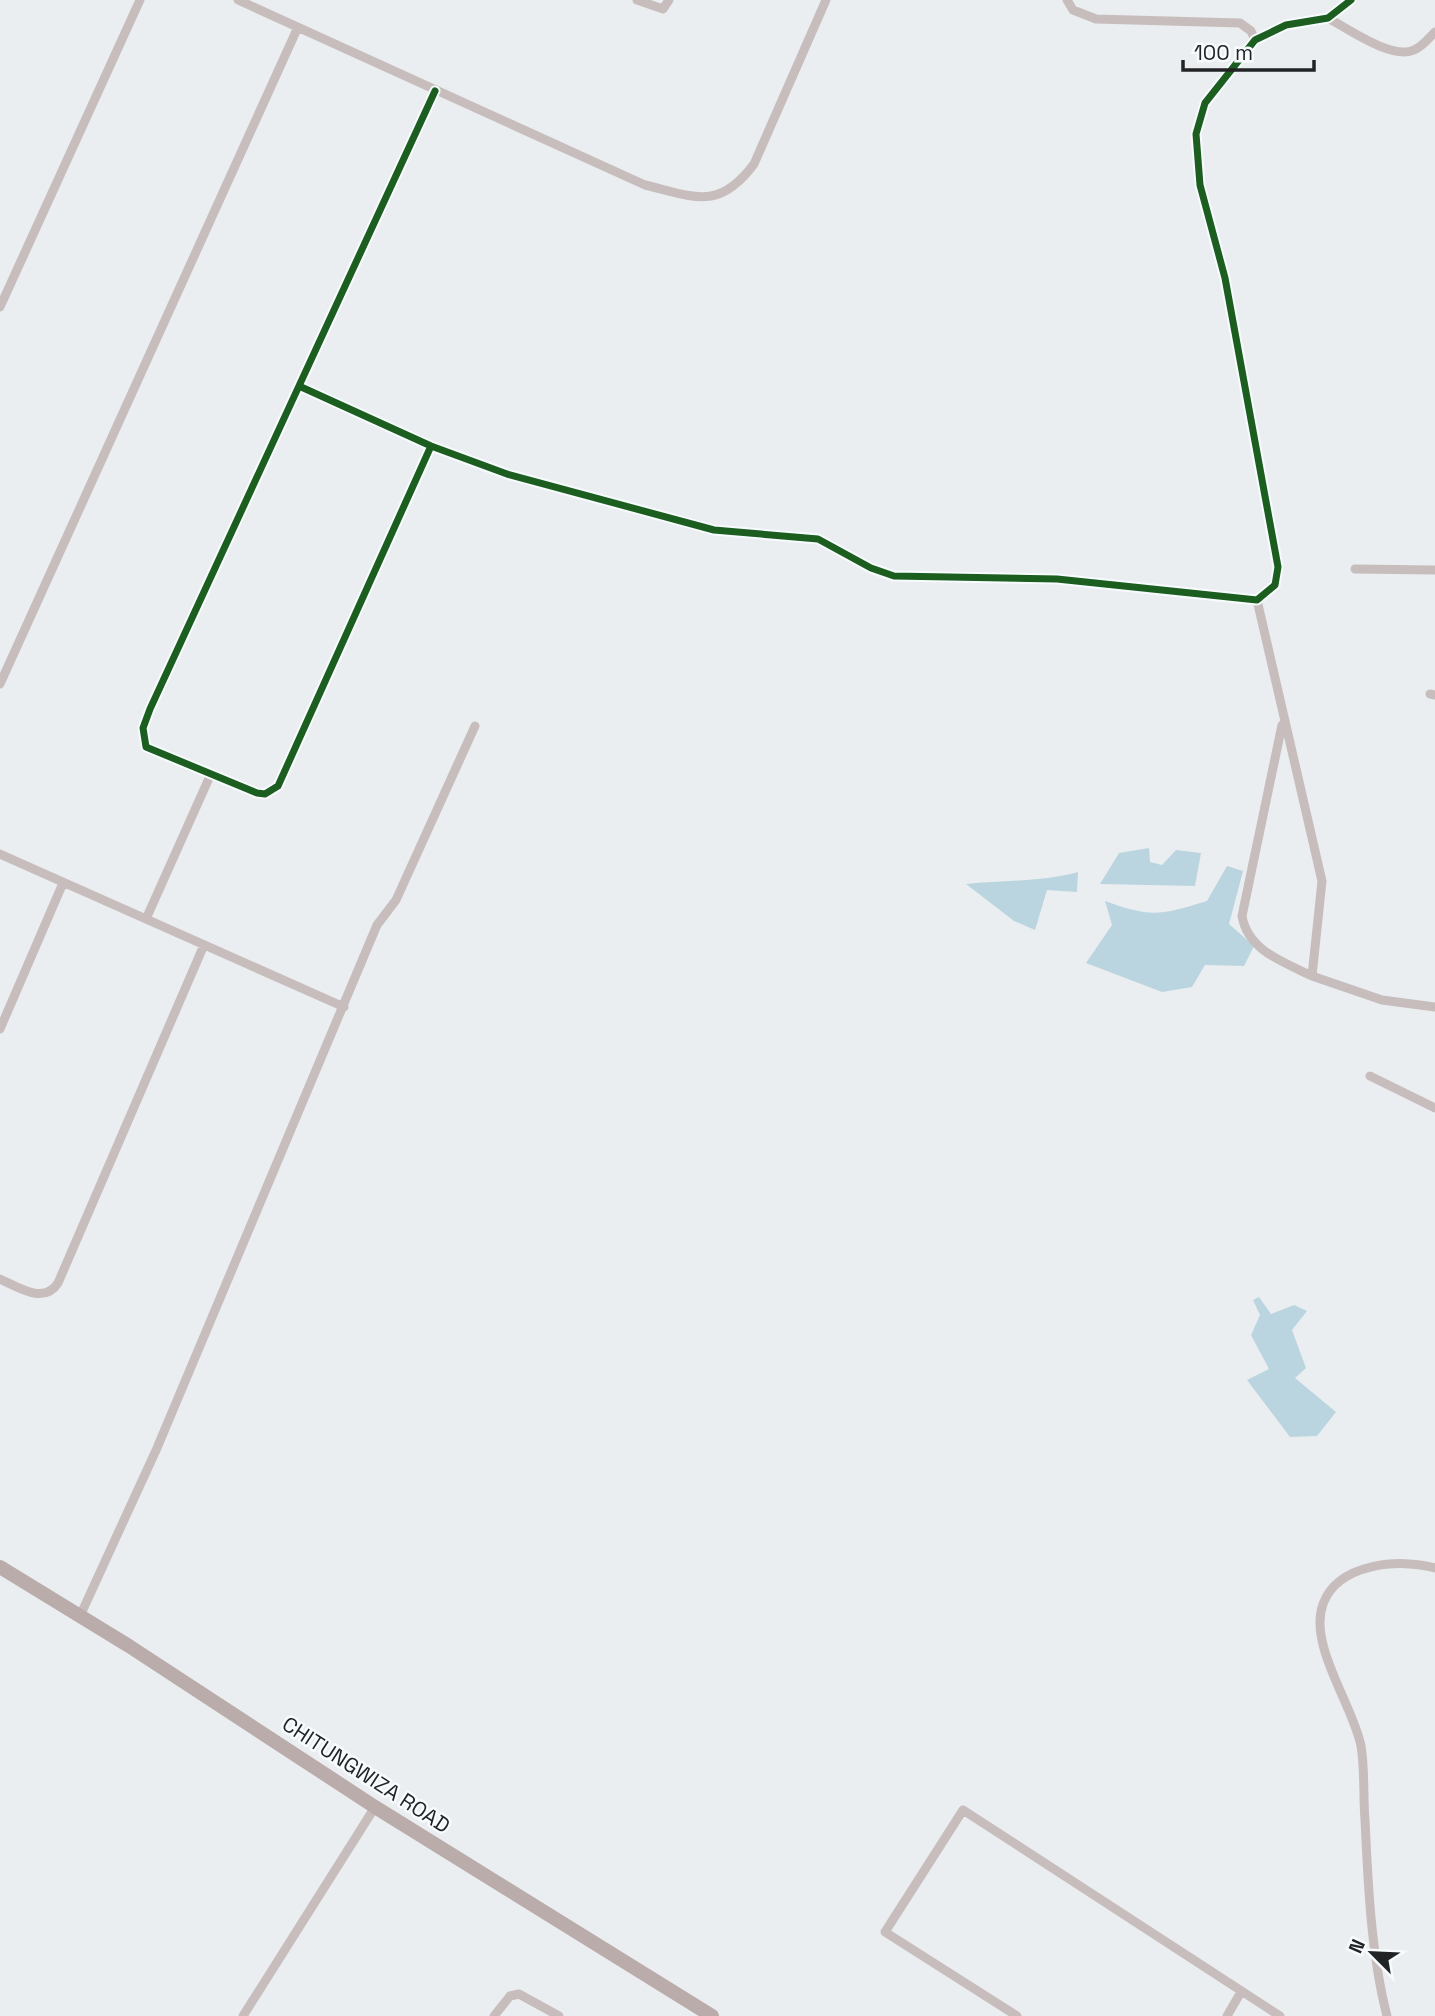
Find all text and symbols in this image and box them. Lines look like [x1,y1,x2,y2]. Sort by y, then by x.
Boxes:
scale bar [1183,28,1314,72]
text: 100 m [1194,39,1253,66]
street label: CHITUNGWIZA ROAD [277,1710,455,1839]
north arrow [1337,1918,1407,1988]
text: N [1343,1935,1371,1957]

